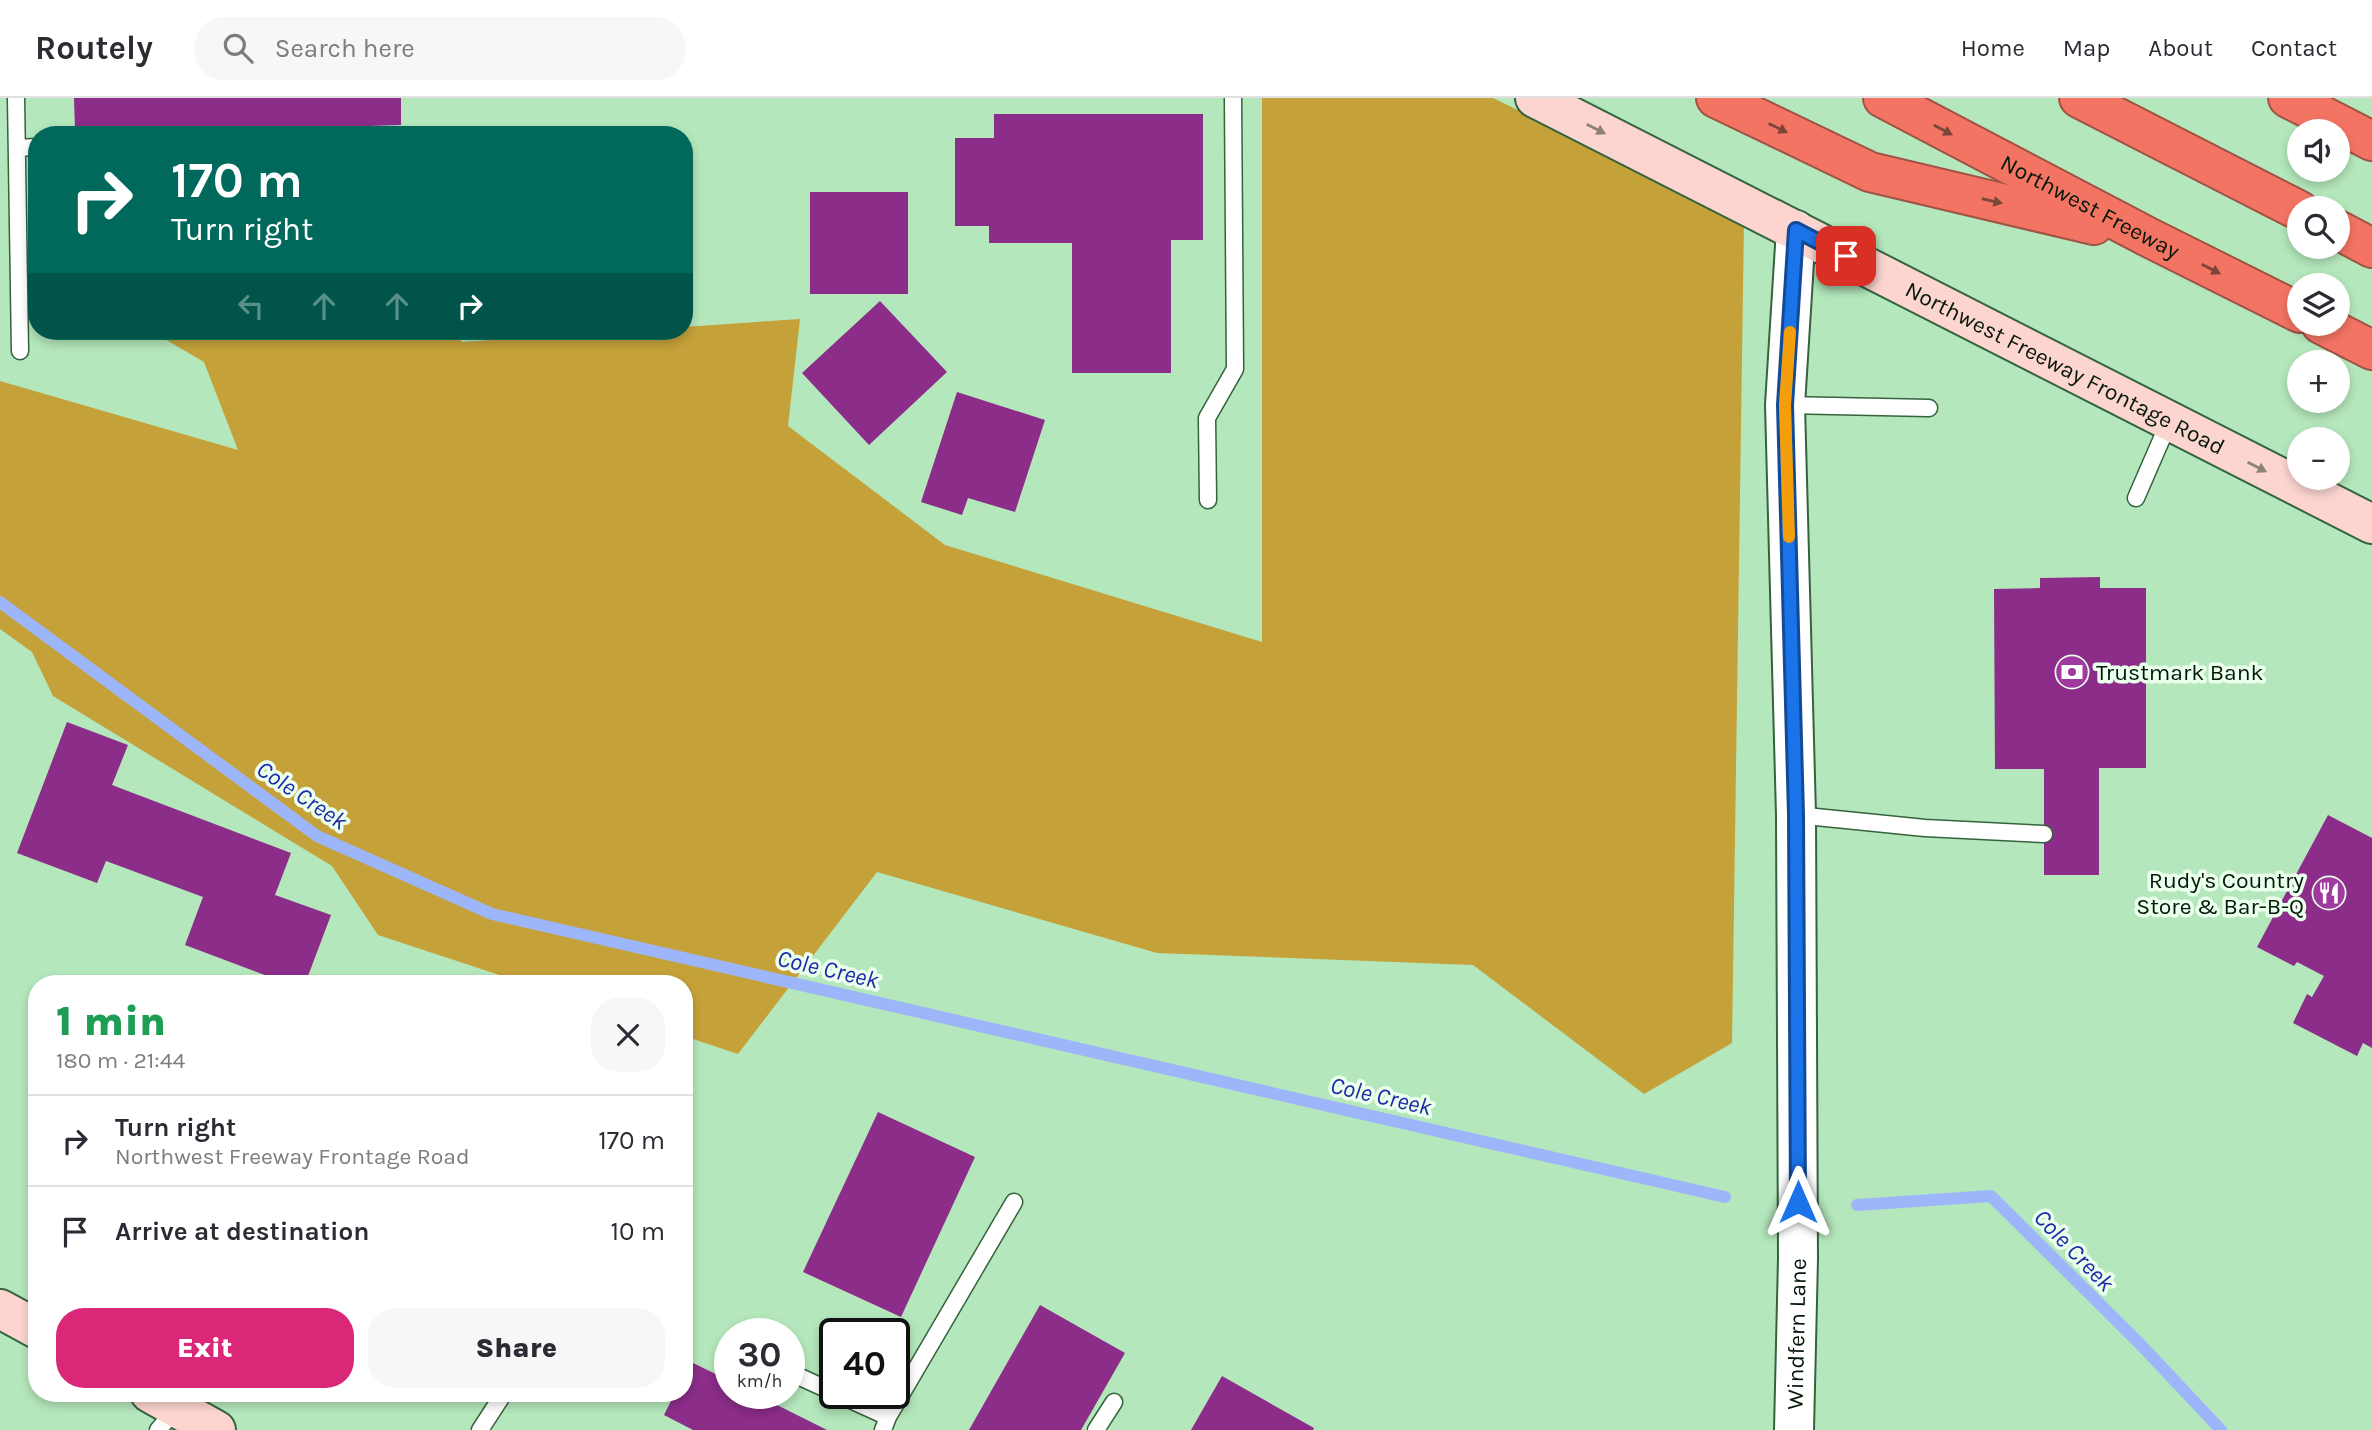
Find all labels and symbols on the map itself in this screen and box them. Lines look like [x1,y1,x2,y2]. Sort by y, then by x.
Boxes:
one-way arrow [1768,122,1788,133]
one-way arrow [1586,123,1606,134]
one-way arrow [1934,123,1954,135]
street label: Northwest Freeway [1996,149,2184,264]
one-way arrow [1981,196,2003,207]
pin [1816,226,1876,286]
one-way arrow [2201,263,2221,274]
street label: Northwest Freeway Frontage Road [1901,275,2230,460]
one-way arrow [2247,461,2267,472]
bank icon: Trustmark Bank [2053,653,2091,691]
place label: Trustmark Bank [2096,659,2264,686]
water label: Cole Creek [251,755,353,836]
place label: Rudy's Country Store & Bar-B-Q [2136,867,2304,920]
restaurant icon: Rudy's Country Store & Bar-B-Q [2310,874,2348,912]
water label: Cole Creek [775,944,882,994]
water label: Cole Creek [1328,1071,1435,1121]
position arrow [1761,1165,1835,1239]
water label: Cole Creek [2028,1203,2120,1297]
street label: Windfern Lane [1781,1258,1811,1410]
speed limit sign: 40 [819,1318,910,1409]

